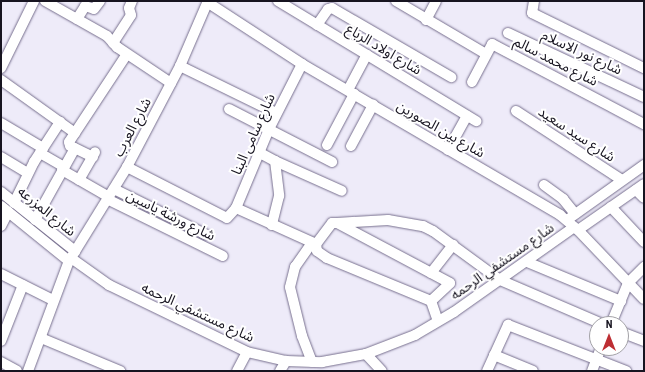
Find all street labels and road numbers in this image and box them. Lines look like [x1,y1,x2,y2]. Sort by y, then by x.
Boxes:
street label: شارع اولاد الرباع [343,20,425,78]
street label: شارع نور الاسلام [539,26,625,78]
street label: شارع محمد سالم [511,33,601,89]
street label: شارع سامى البنا [228,91,278,177]
street label: شارع العرب [110,95,154,159]
street label: شارع بين الصورين [394,97,488,161]
street label: شارع سيد سعيد [535,103,619,165]
street label: شارع المزرعه [15,183,79,239]
street label: شارع ورشة ياسين [124,186,218,244]
street label: شارع مستشفي الرحمه [447,219,557,303]
street label: شارع مستشفي الرحمه [139,279,257,345]

